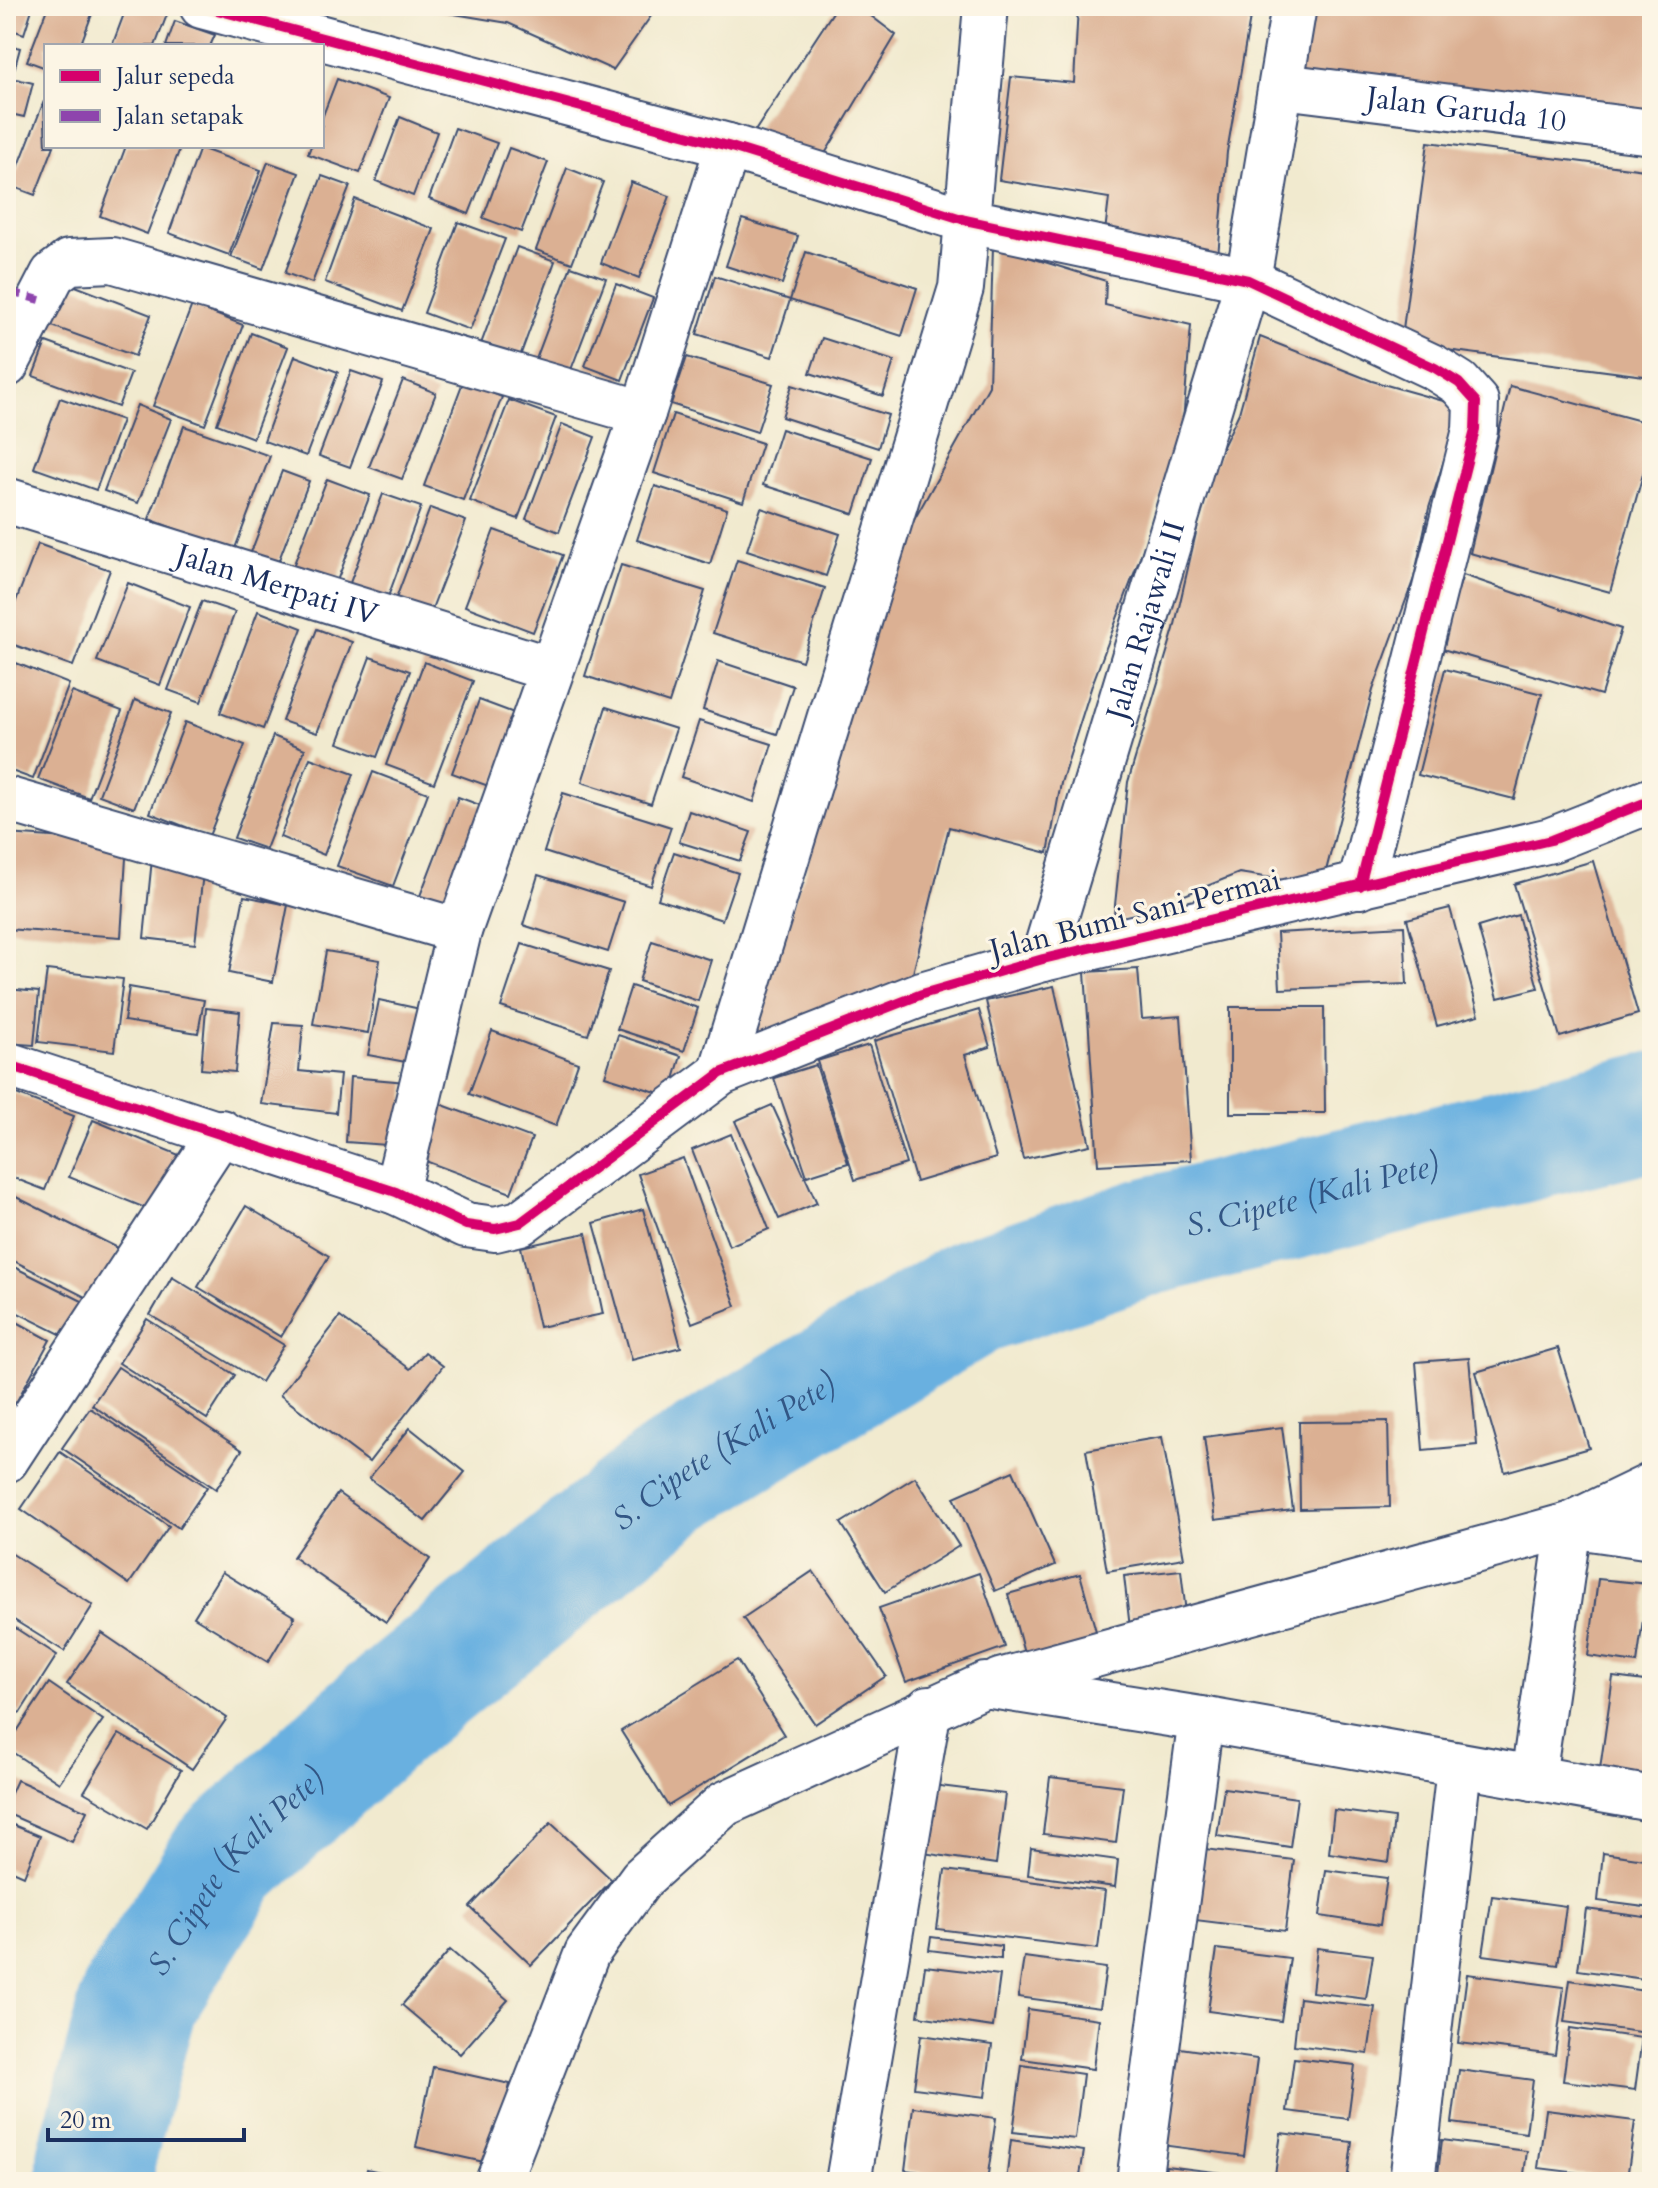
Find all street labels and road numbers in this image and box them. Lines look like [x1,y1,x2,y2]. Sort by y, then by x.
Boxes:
street label: Jalan Garuda 10 [1360,76,1569,142]
street label: Jalan Rajawali II [1095,516,1195,728]
street label: Jalan Merpati IV [168,533,383,635]
street label: Jalan Bumi Sani Permai [982,859,1285,972]

